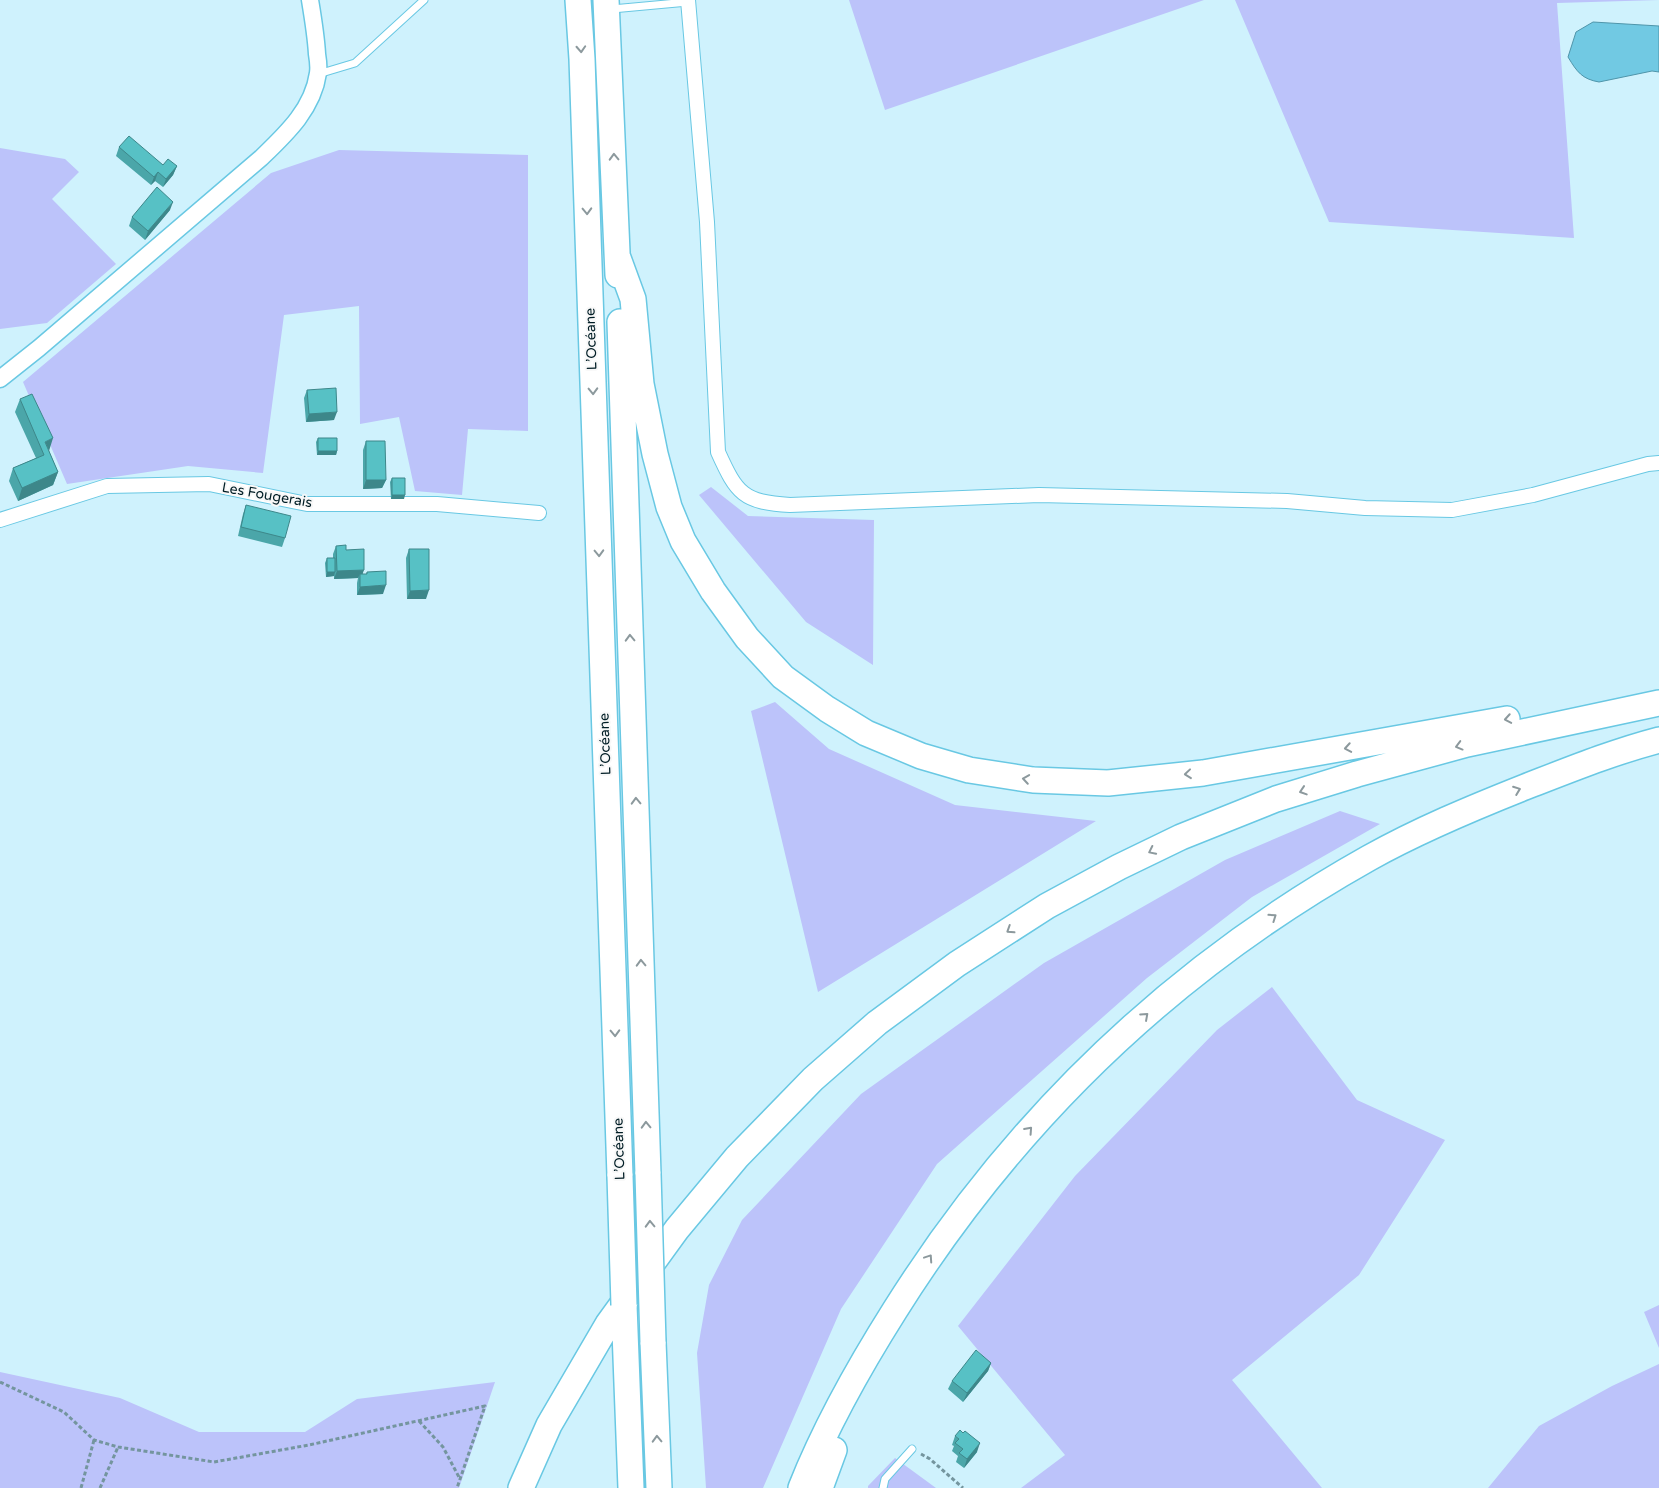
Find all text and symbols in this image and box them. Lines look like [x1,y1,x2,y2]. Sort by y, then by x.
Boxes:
one-way arrow [576,45,587,53]
one-way arrow [609,153,619,161]
one-way arrow [582,208,592,215]
street label: L’Océane [581,308,601,370]
one-way arrow [588,388,598,395]
street label: Les Fougerais [220,479,314,511]
one-way arrow [593,550,604,558]
one-way arrow [625,634,636,642]
street label: L’Océane [595,713,615,775]
one-way arrow [1503,713,1512,723]
one-way arrow [1455,741,1463,751]
one-way arrow [1344,743,1352,753]
one-way arrow [1183,769,1191,780]
one-way arrow [1021,774,1029,785]
one-way arrow [1299,785,1307,795]
one-way arrow [1512,786,1521,796]
one-way arrow [630,796,641,804]
one-way arrow [1148,845,1157,856]
one-way arrow [1268,914,1277,923]
one-way arrow [1006,923,1015,933]
one-way arrow [636,959,646,966]
one-way arrow [1139,1013,1148,1022]
one-way arrow [610,1029,620,1037]
street label: L’Océane [609,1118,629,1180]
one-way arrow [641,1121,652,1129]
one-way arrow [1023,1127,1032,1136]
one-way arrow [644,1219,655,1227]
one-way arrow [923,1254,932,1263]
one-way arrow [651,1435,662,1443]

